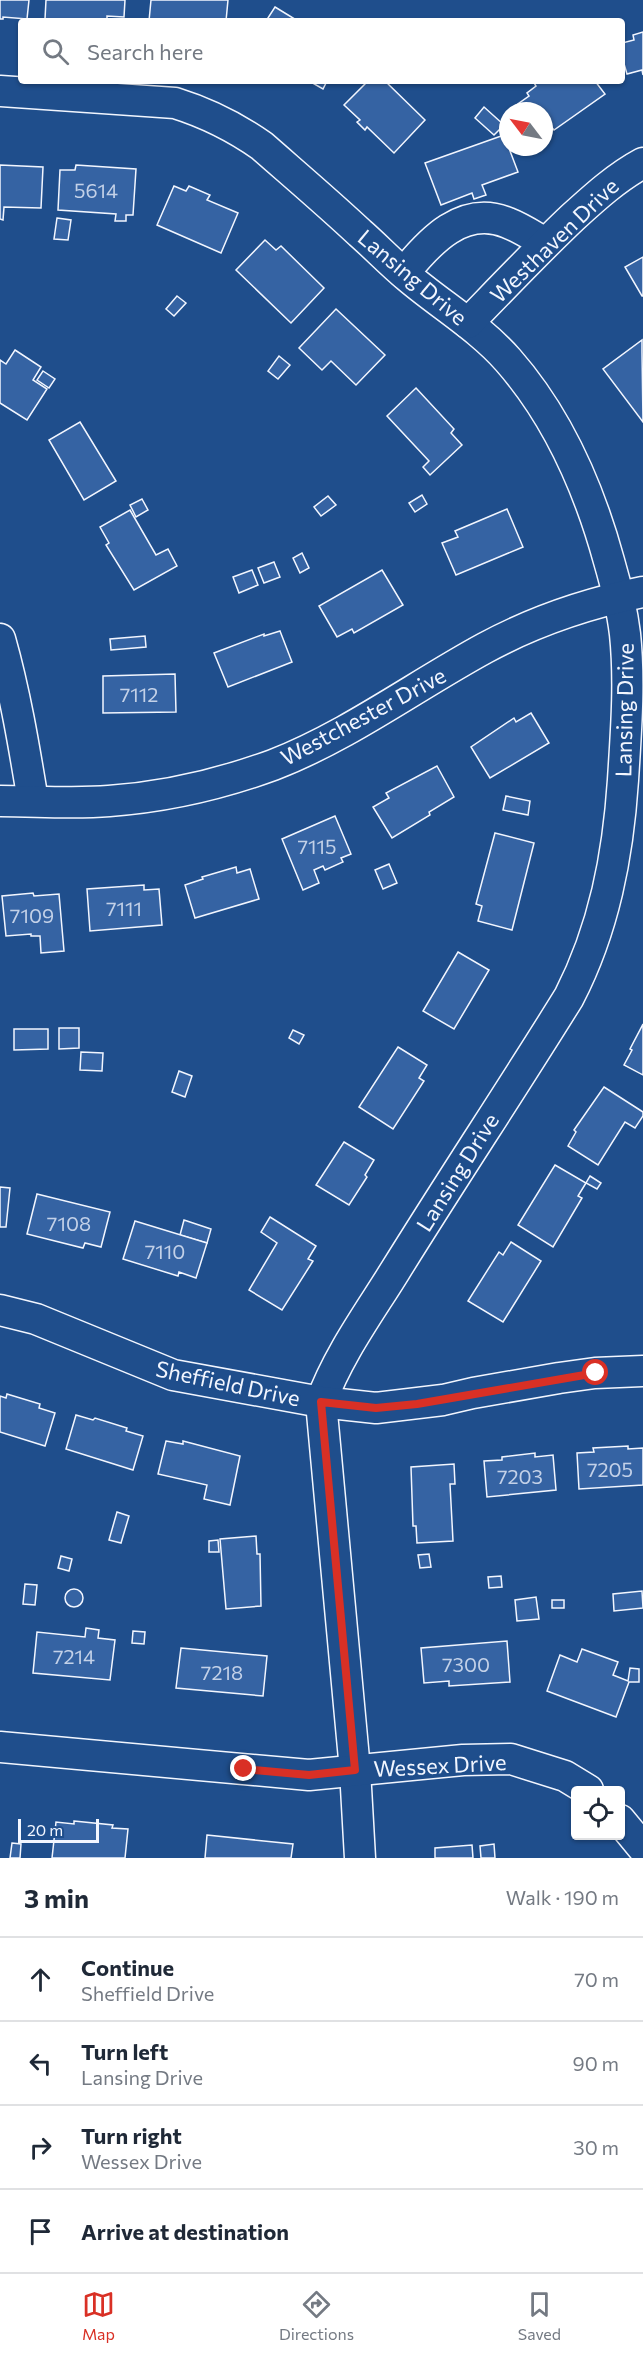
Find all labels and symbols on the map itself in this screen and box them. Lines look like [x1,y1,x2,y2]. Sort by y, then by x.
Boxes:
north arrow [499,102,553,156]
street label: Westhaven Drive [484,172,624,308]
house number: 5614 [74,178,118,202]
street label: Lansing Drive [353,224,473,330]
street label: Lansing Drive [609,643,639,777]
street label: Westchester Drive [276,661,450,771]
house number: 7112 [120,682,158,706]
house number: 7115 [297,834,337,858]
house number: 7111 [106,896,142,920]
house number: 7109 [10,903,54,927]
street label: Lansing Drive [410,1108,504,1236]
house number: 7108 [47,1211,91,1235]
house number: 7110 [145,1239,185,1263]
street label: Sheffield Drive [153,1355,303,1411]
route start [582,1359,608,1385]
house number: 7205 [587,1457,633,1481]
house number: 7203 [497,1464,543,1488]
house number: 7214 [53,1644,95,1668]
house number: 7300 [442,1652,490,1676]
house number: 7218 [201,1660,243,1684]
street label: Wessex Drive [373,1748,507,1782]
route end [230,1755,256,1781]
scale bar [18,1816,99,1844]

